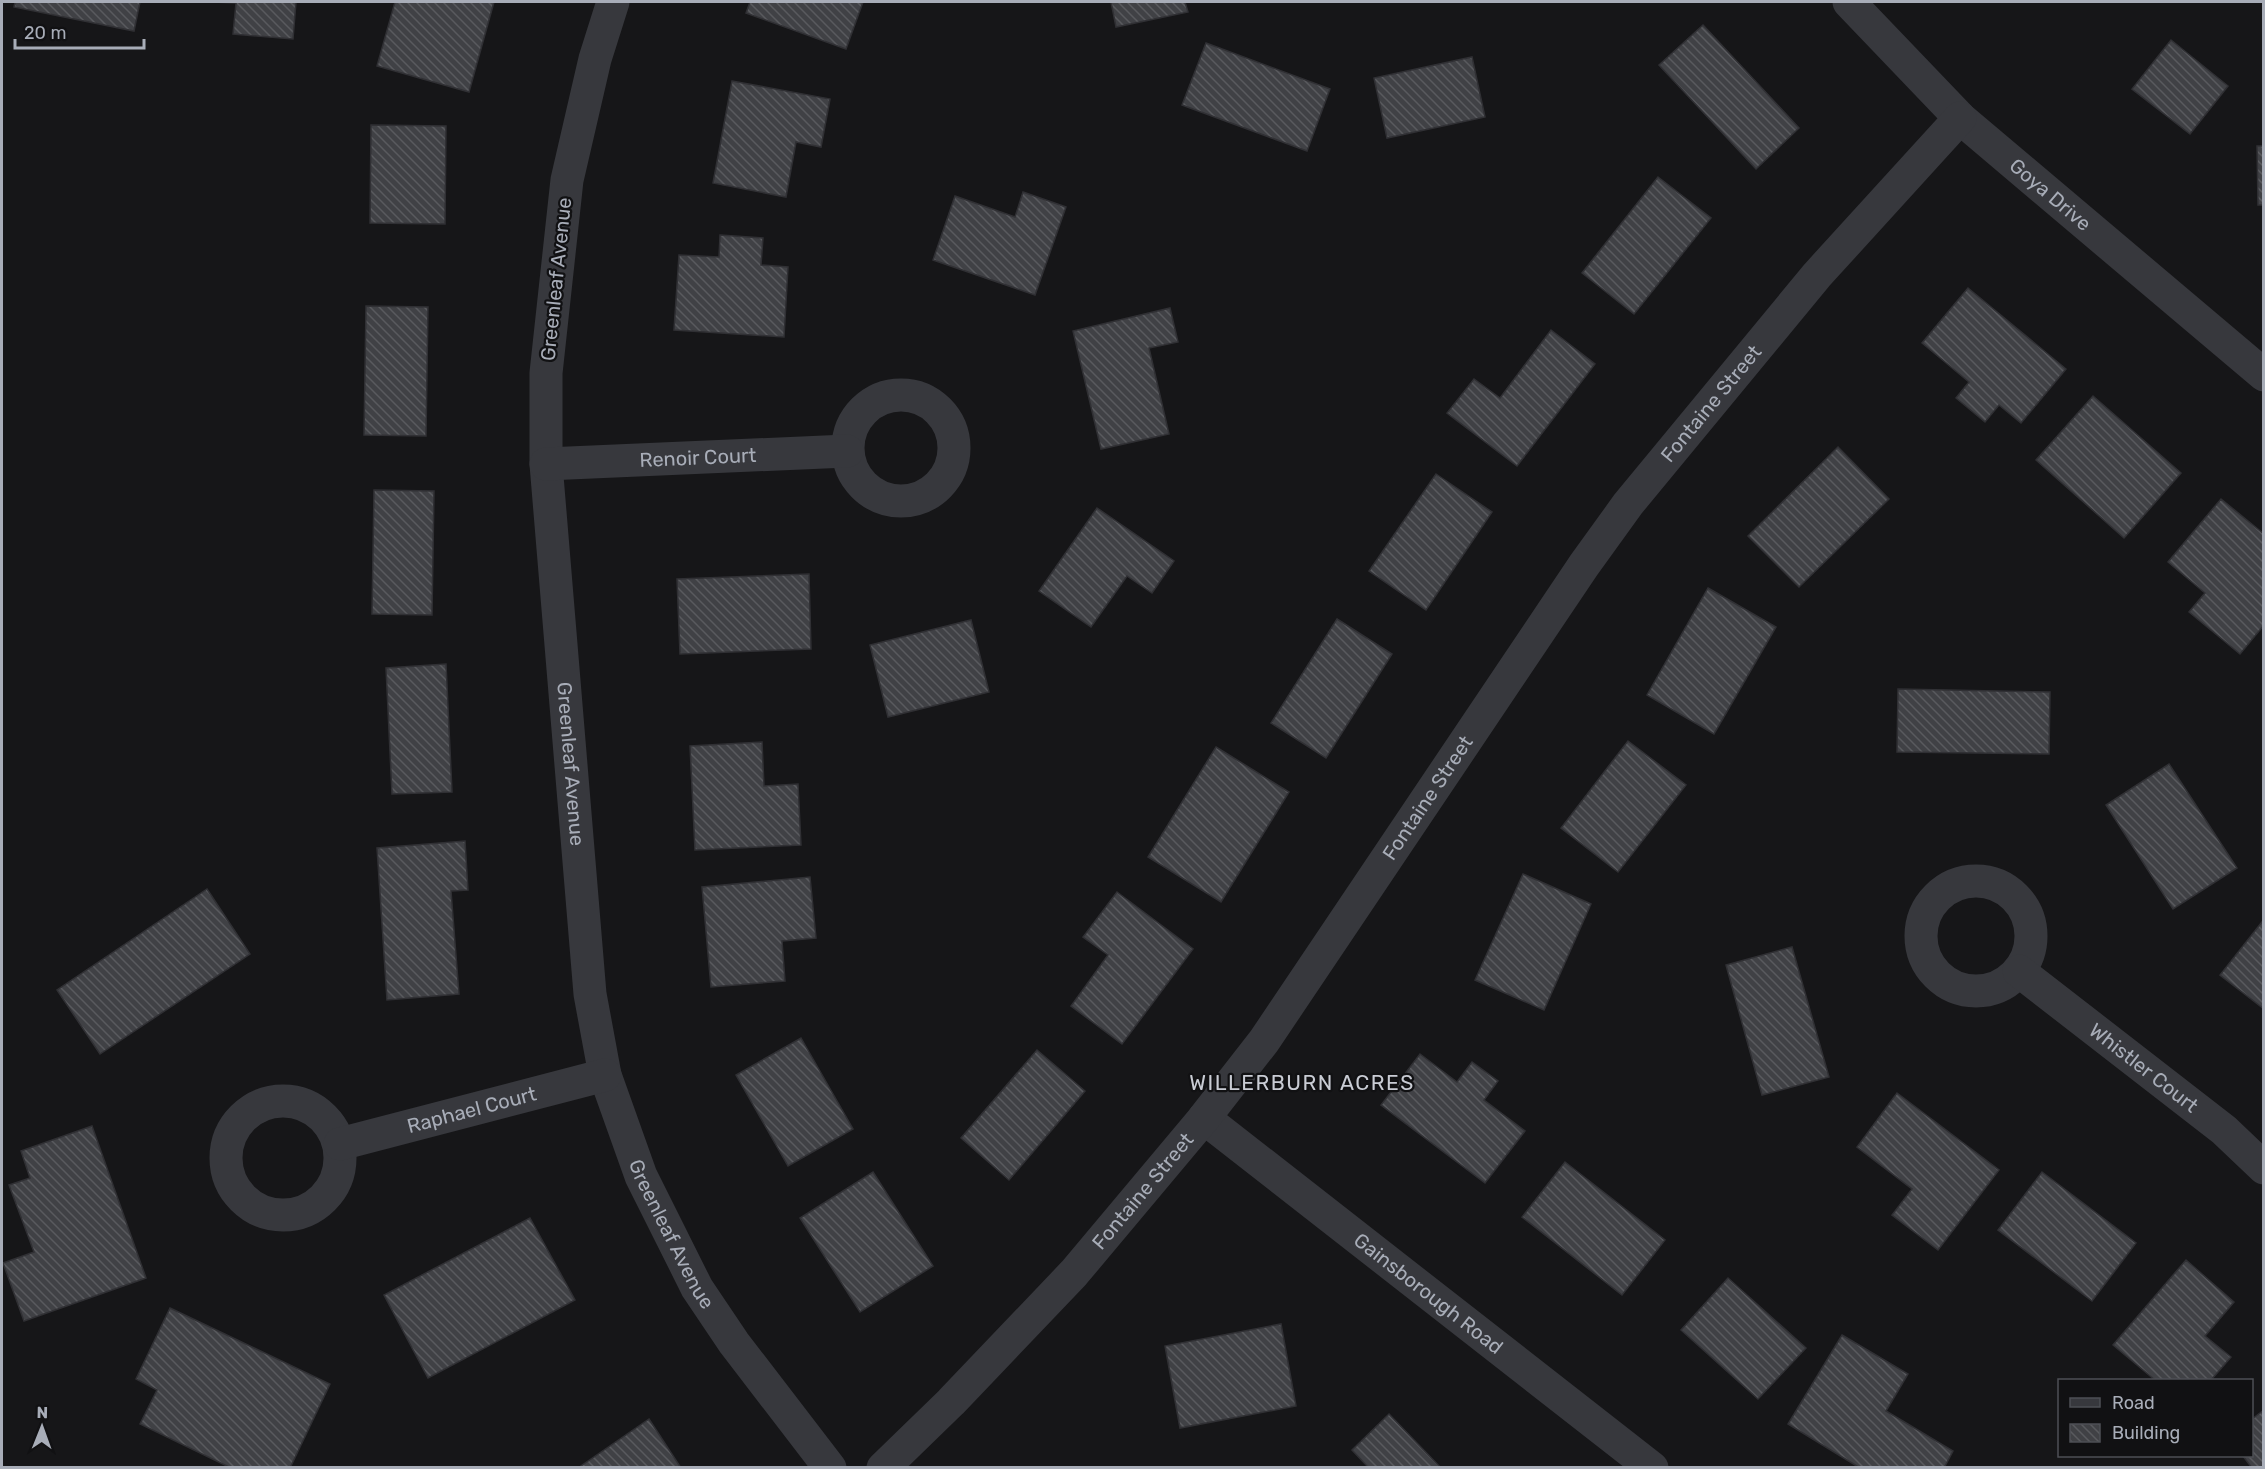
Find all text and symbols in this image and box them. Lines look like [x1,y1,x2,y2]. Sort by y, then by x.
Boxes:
scale bar [15,12,144,50]
text: 20 m [24,22,66,44]
street label: Goya Drive [2005,153,2096,236]
street label: Greenleaf Avenue [535,196,577,362]
street label: Fontaine Street [1656,340,1766,467]
street label: Renoir Court [639,443,757,472]
street label: Greenleaf Avenue [552,681,590,847]
street label: Fontaine Street [1377,731,1478,865]
street label: Whistler Court [2085,1018,2203,1118]
district label: WILLERBURN ACRES [1189,1070,1415,1095]
street label: Raphael Court [404,1081,539,1138]
street label: Fontaine Street [1087,1128,1199,1254]
street label: Greenleaf Avenue [624,1156,719,1313]
street label: Gainsborough Road [1349,1228,1508,1359]
legend [2058,1379,2253,1457]
text: Road [2112,1392,2155,1414]
north arrow [12,1397,72,1457]
text: N [36,1403,48,1422]
text: Building [2112,1422,2180,1444]

